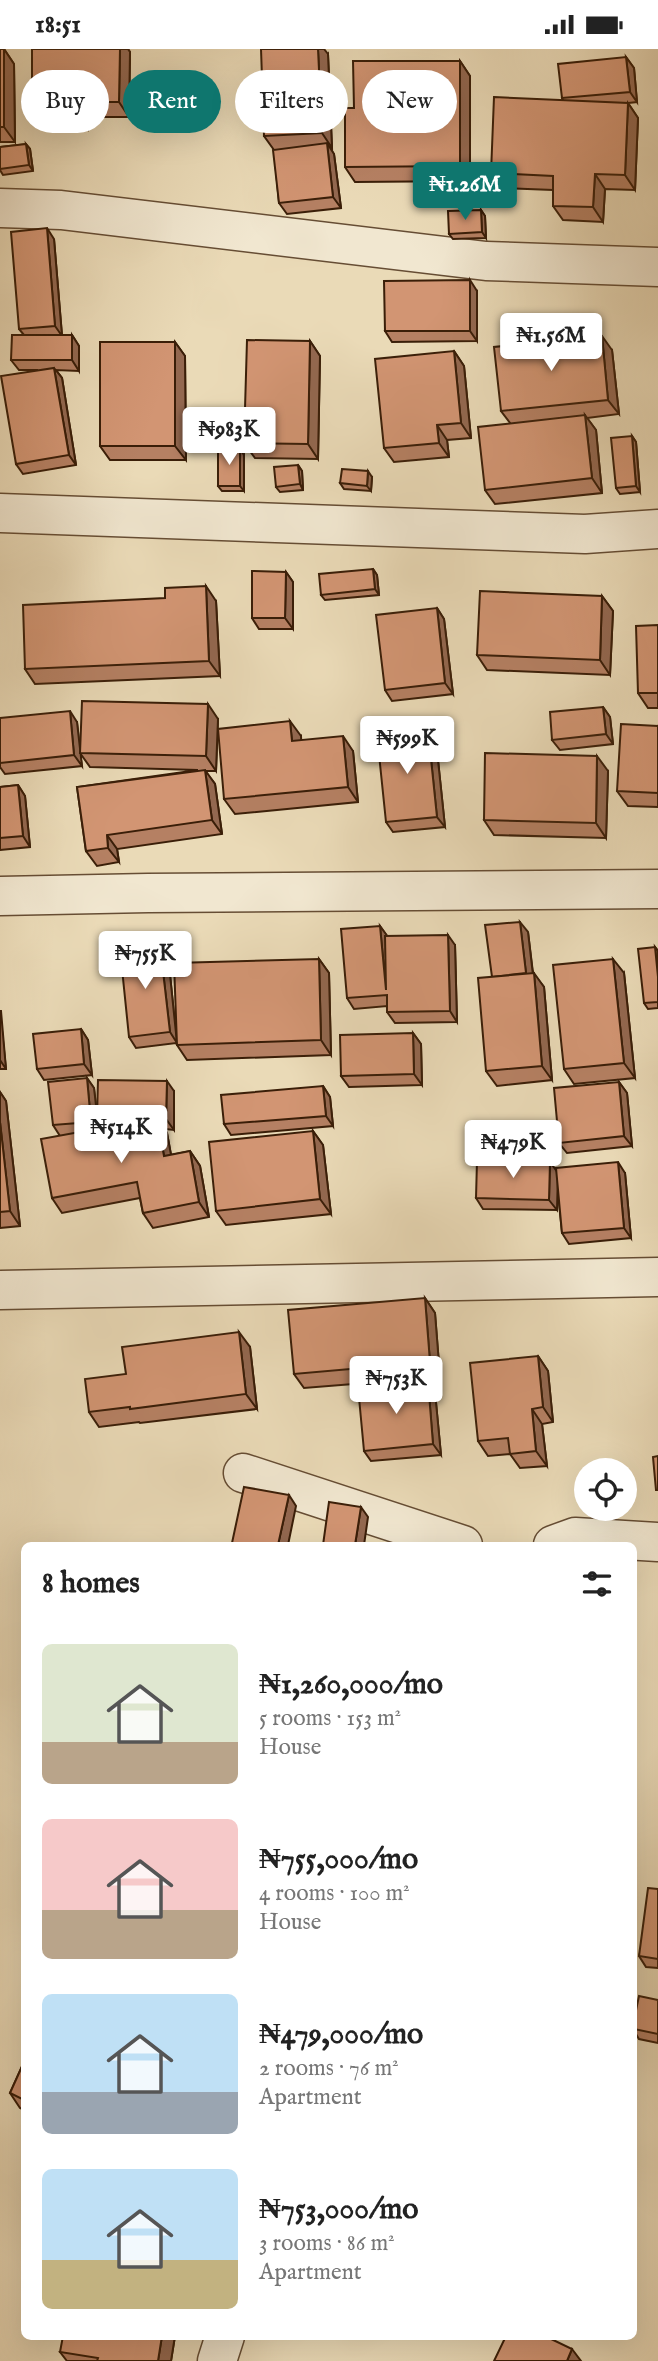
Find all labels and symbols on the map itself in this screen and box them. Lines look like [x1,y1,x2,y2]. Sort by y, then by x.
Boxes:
pin: ₦1.26M [408,163,522,222]
pin: ₦1.56M [494,313,608,373]
pin: ₦983K [180,407,278,467]
pin: ₦599K [358,717,456,776]
pin: ₦755K [96,932,194,991]
pin: ₦514K [72,1105,170,1165]
pin: ₦479K [464,1121,562,1180]
pin: ₦753K [347,1357,445,1416]

